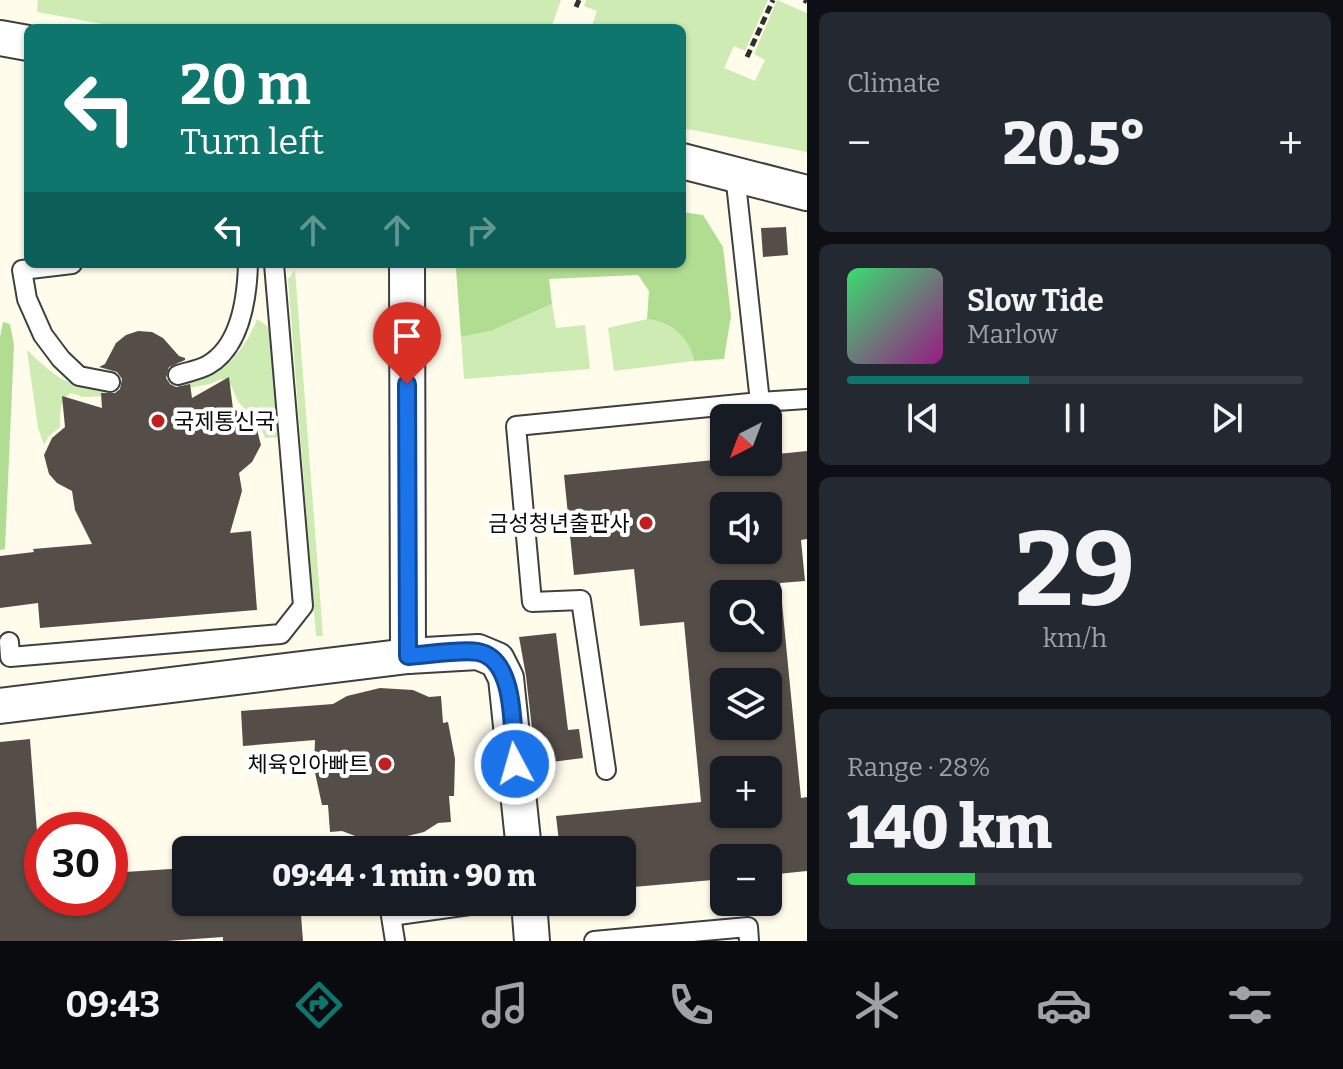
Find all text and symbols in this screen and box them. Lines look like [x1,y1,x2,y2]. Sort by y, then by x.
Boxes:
text: 20 m [180,52,311,119]
icon: left [48,56,152,160]
text: Climate [847,68,941,99]
text: 20.5° [1003,108,1146,180]
text: − [847,117,871,170]
text: + [1278,117,1303,170]
text: Turn left [180,120,324,164]
icon: left [207,208,251,252]
icon: ahead [291,208,335,252]
icon: ahead [375,208,419,252]
icon: right [459,208,503,252]
text: Slow Tide [967,283,1104,319]
pin [373,302,441,384]
icon: arrive [385,314,429,358]
text: Marlow [967,319,1058,350]
icon: previous [901,396,945,440]
icon: pause [1053,396,1097,440]
icon: next [1205,396,1249,440]
north arrow [710,404,782,476]
map controls [710,404,782,916]
place label: 국제통신국 [174,408,275,435]
marker: 국제통신국 [149,412,167,430]
button: sound [710,492,782,564]
text: 29 [1015,508,1135,633]
place label: 금성청년출판사 [488,510,630,537]
marker: 금성청년출판사 [637,514,655,532]
button: search [710,580,782,652]
text: km/h [1043,623,1107,654]
button: layers [710,668,782,740]
position arrow [473,722,557,806]
place label: 체육인아빠트 [248,751,369,778]
text: Range · 28% [847,752,990,783]
marker: 체육인아빠트 [376,755,394,773]
button: + [710,756,782,828]
text: 140 km [847,792,1052,864]
speed limit sign: 30 [24,812,128,916]
button: − [710,844,782,916]
text: 09:44 · 1 min · 90 m [272,858,536,894]
icon: directions [291,977,347,1033]
icon: music [477,977,533,1033]
icon: phone [663,977,719,1033]
icon: climate [849,977,905,1033]
icon: car [1036,977,1092,1033]
icon: filters [1222,977,1278,1033]
text: 09:43 [65,983,160,1027]

